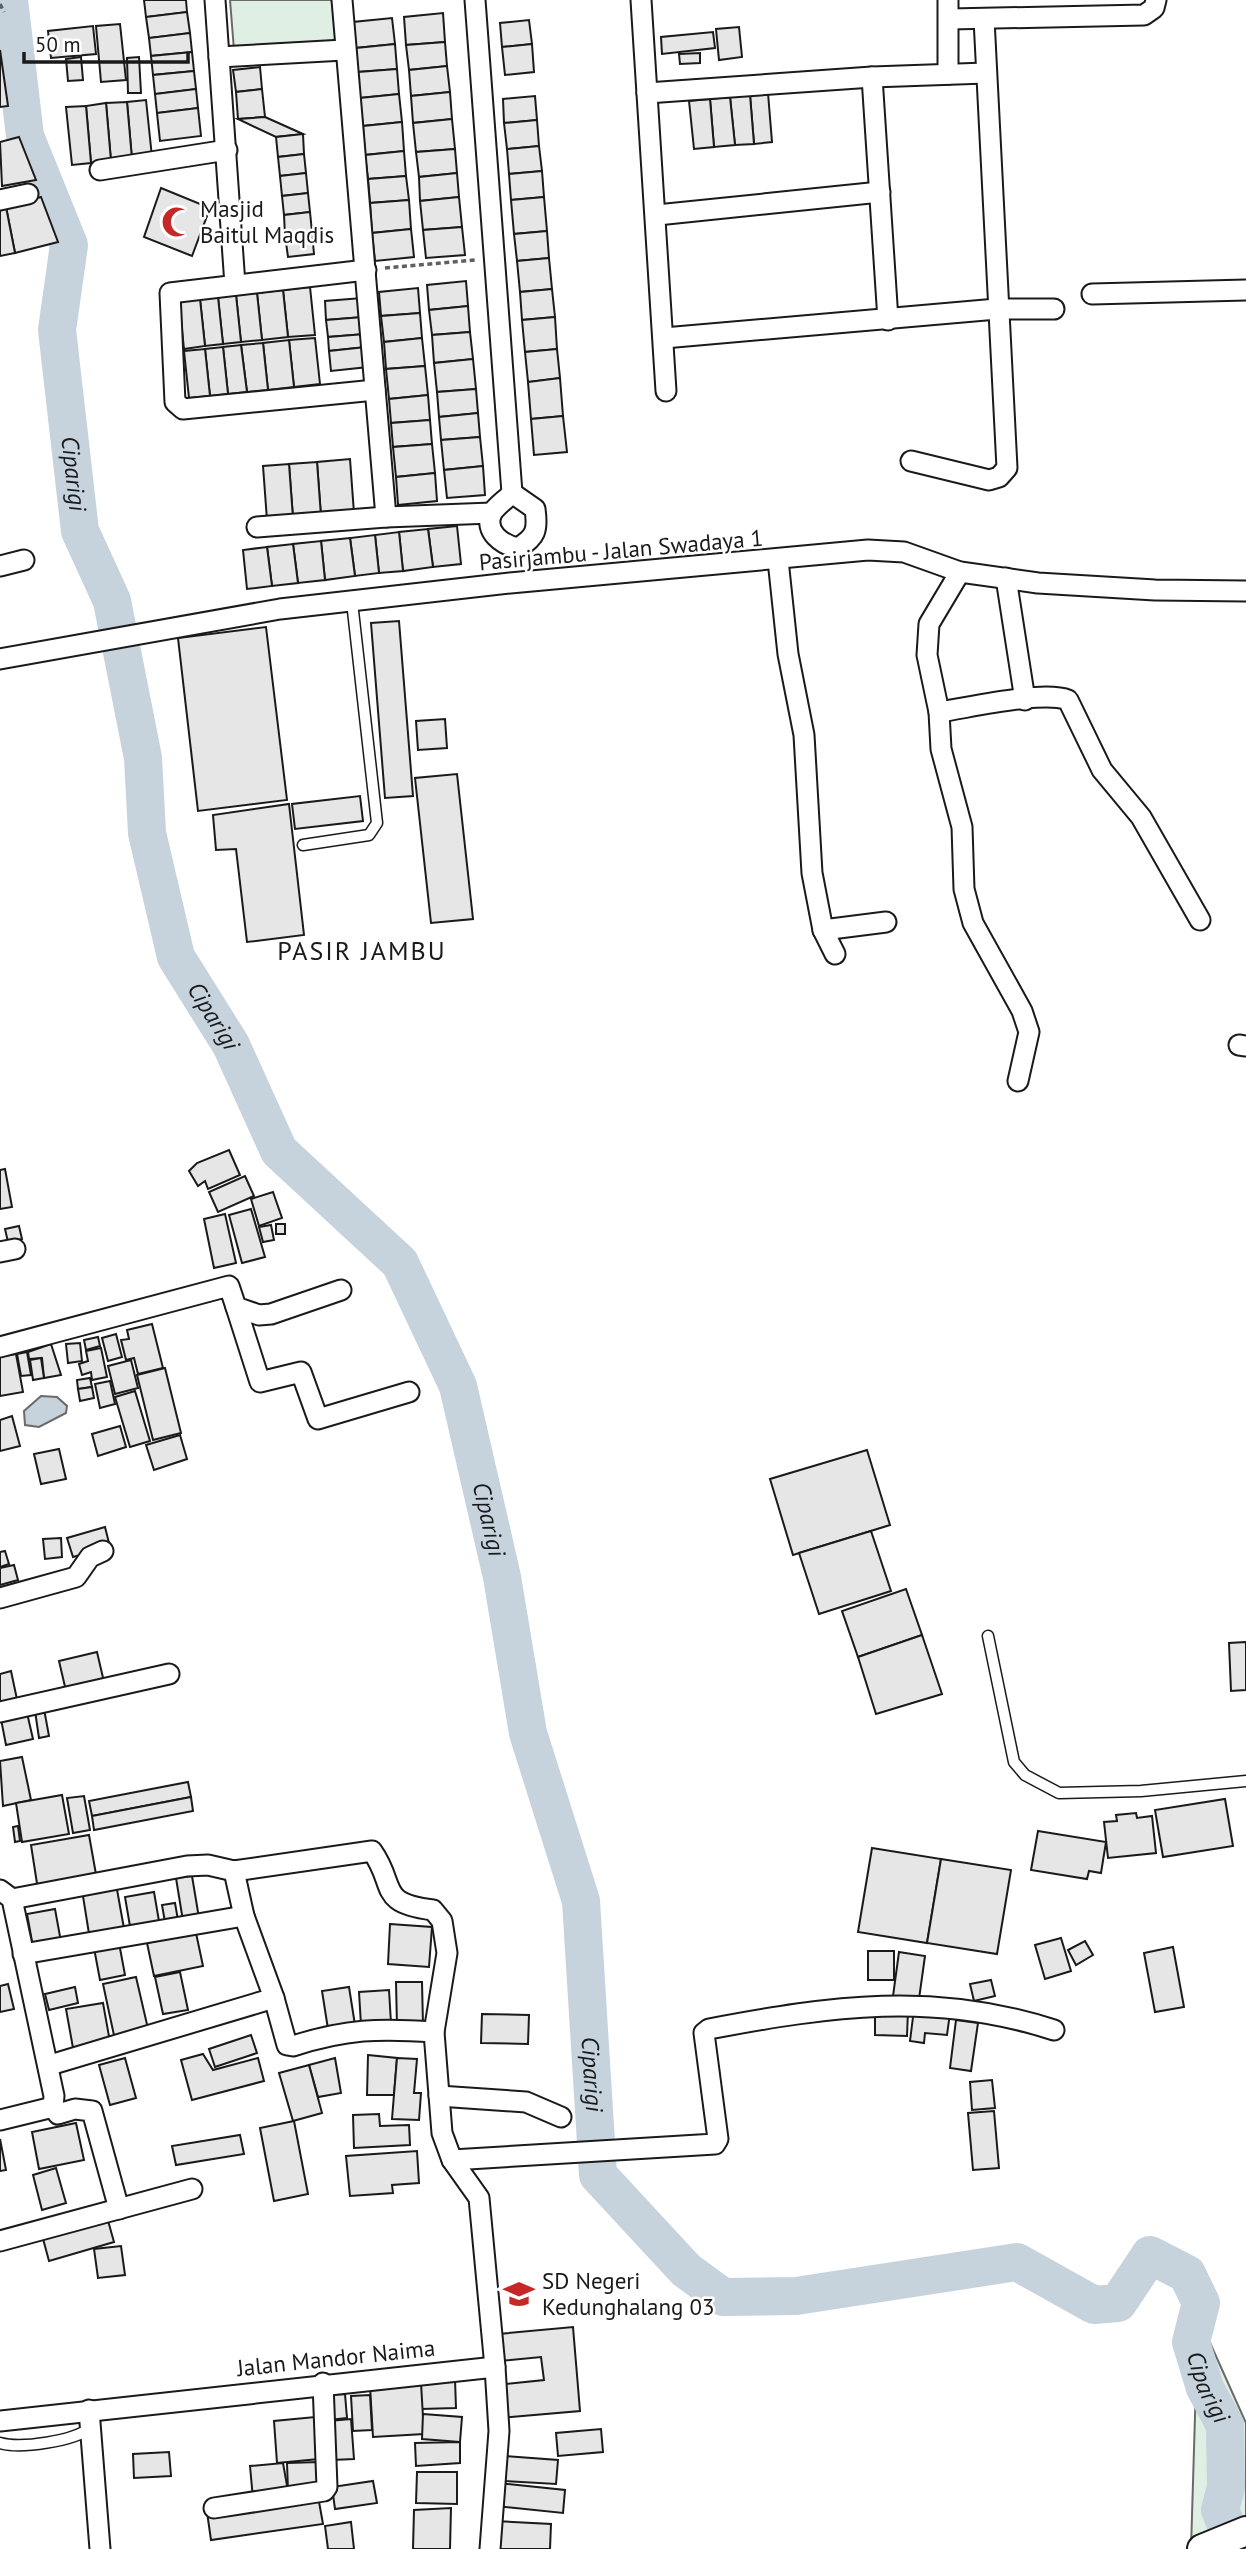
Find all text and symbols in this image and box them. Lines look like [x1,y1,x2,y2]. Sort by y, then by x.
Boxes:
scale bar [24,21,189,65]
text: 50 m [35,31,81,58]
place label: Masjid Baitul Maqdis [200,194,334,249]
mosque icon: Masjid Baitul Maqdis [160,205,194,239]
water label: Ciparigi [54,435,94,514]
street label: Pasirjambu - Jalan Swadaya 1 [478,523,764,576]
district label: PASIR JAMBU [277,934,447,967]
water label: Ciparigi [180,976,247,1055]
water label: Ciparigi [466,1479,513,1560]
water label: Ciparigi [574,2036,610,2113]
place label: SD Negeri Kedunghalang 03 [542,2266,715,2321]
school or university icon: SD Negeri Kedunghalang 03 [502,2277,536,2311]
street label: Jalan Mandor Naima [235,2333,436,2382]
water label: Ciparigi [1180,2347,1237,2429]

